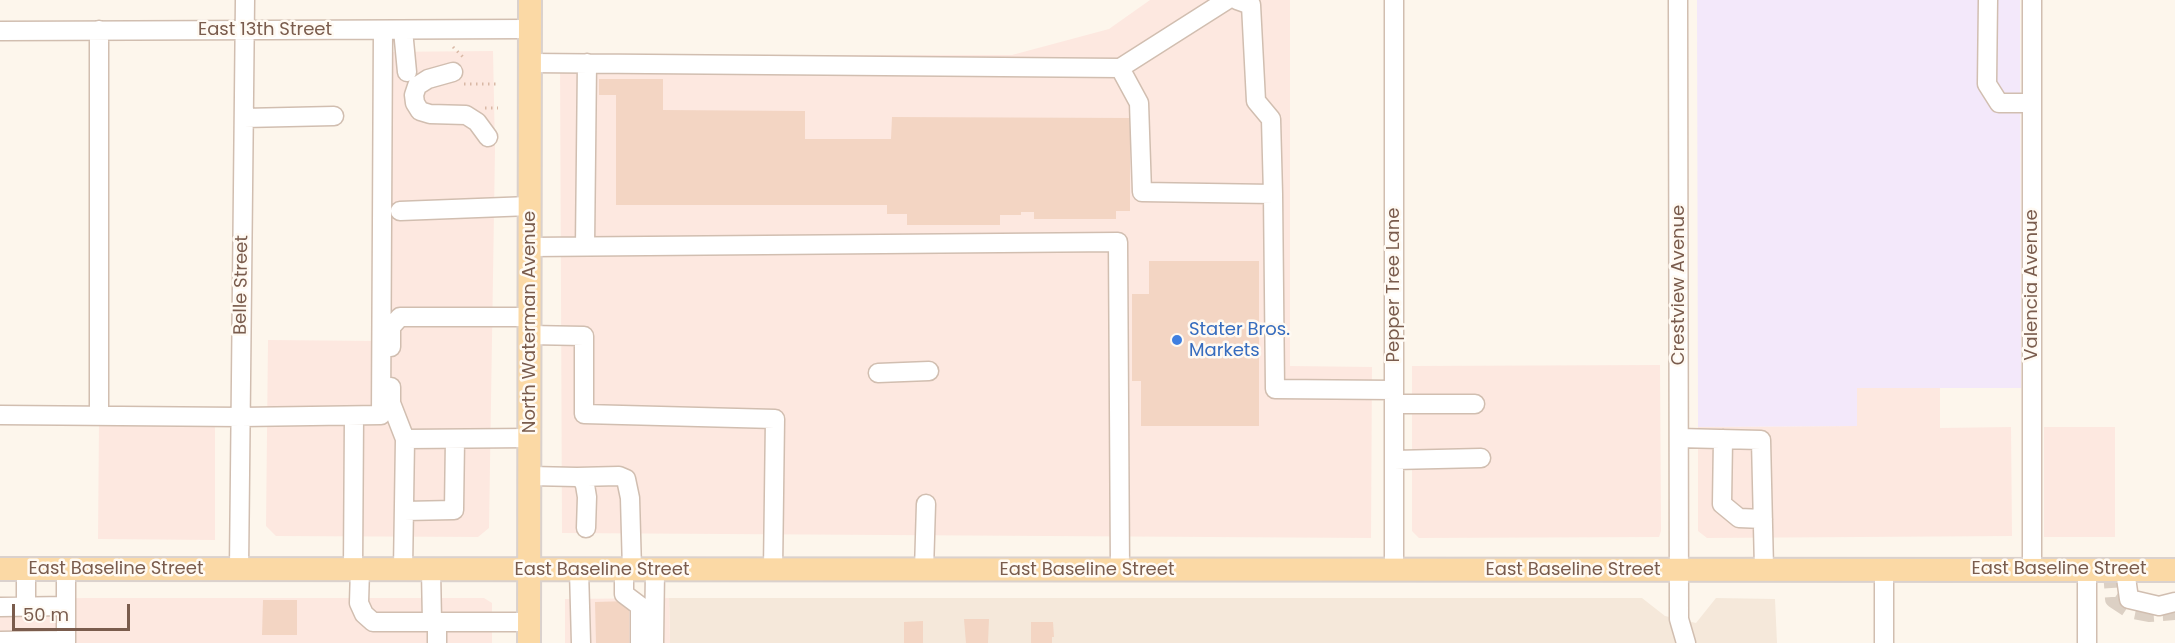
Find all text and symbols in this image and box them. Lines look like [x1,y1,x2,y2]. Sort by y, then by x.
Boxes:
street label: East 13th Street [198,19,332,41]
street label: Crestview Avenue [1668,205,1690,365]
street label: Pepper Tree Lane [1383,208,1405,362]
street label: Valencia Avenue [2021,209,2043,361]
street label: North Waterman Avenue [519,211,541,433]
street label: Belle Street [230,235,254,335]
place label: Stater Bros. Markets [1189,319,1290,362]
marker: Stater Bros. Markets [1170,333,1184,347]
street label: East Baseline Street [29,558,203,580]
street label: East Baseline Street [1972,558,2146,580]
street label: East Baseline Street [515,559,689,581]
street label: East Baseline Street [1000,559,1174,581]
street label: East Baseline Street [1486,559,1660,581]
scale bar [15,592,134,630]
text: 50 m [23,602,69,627]

